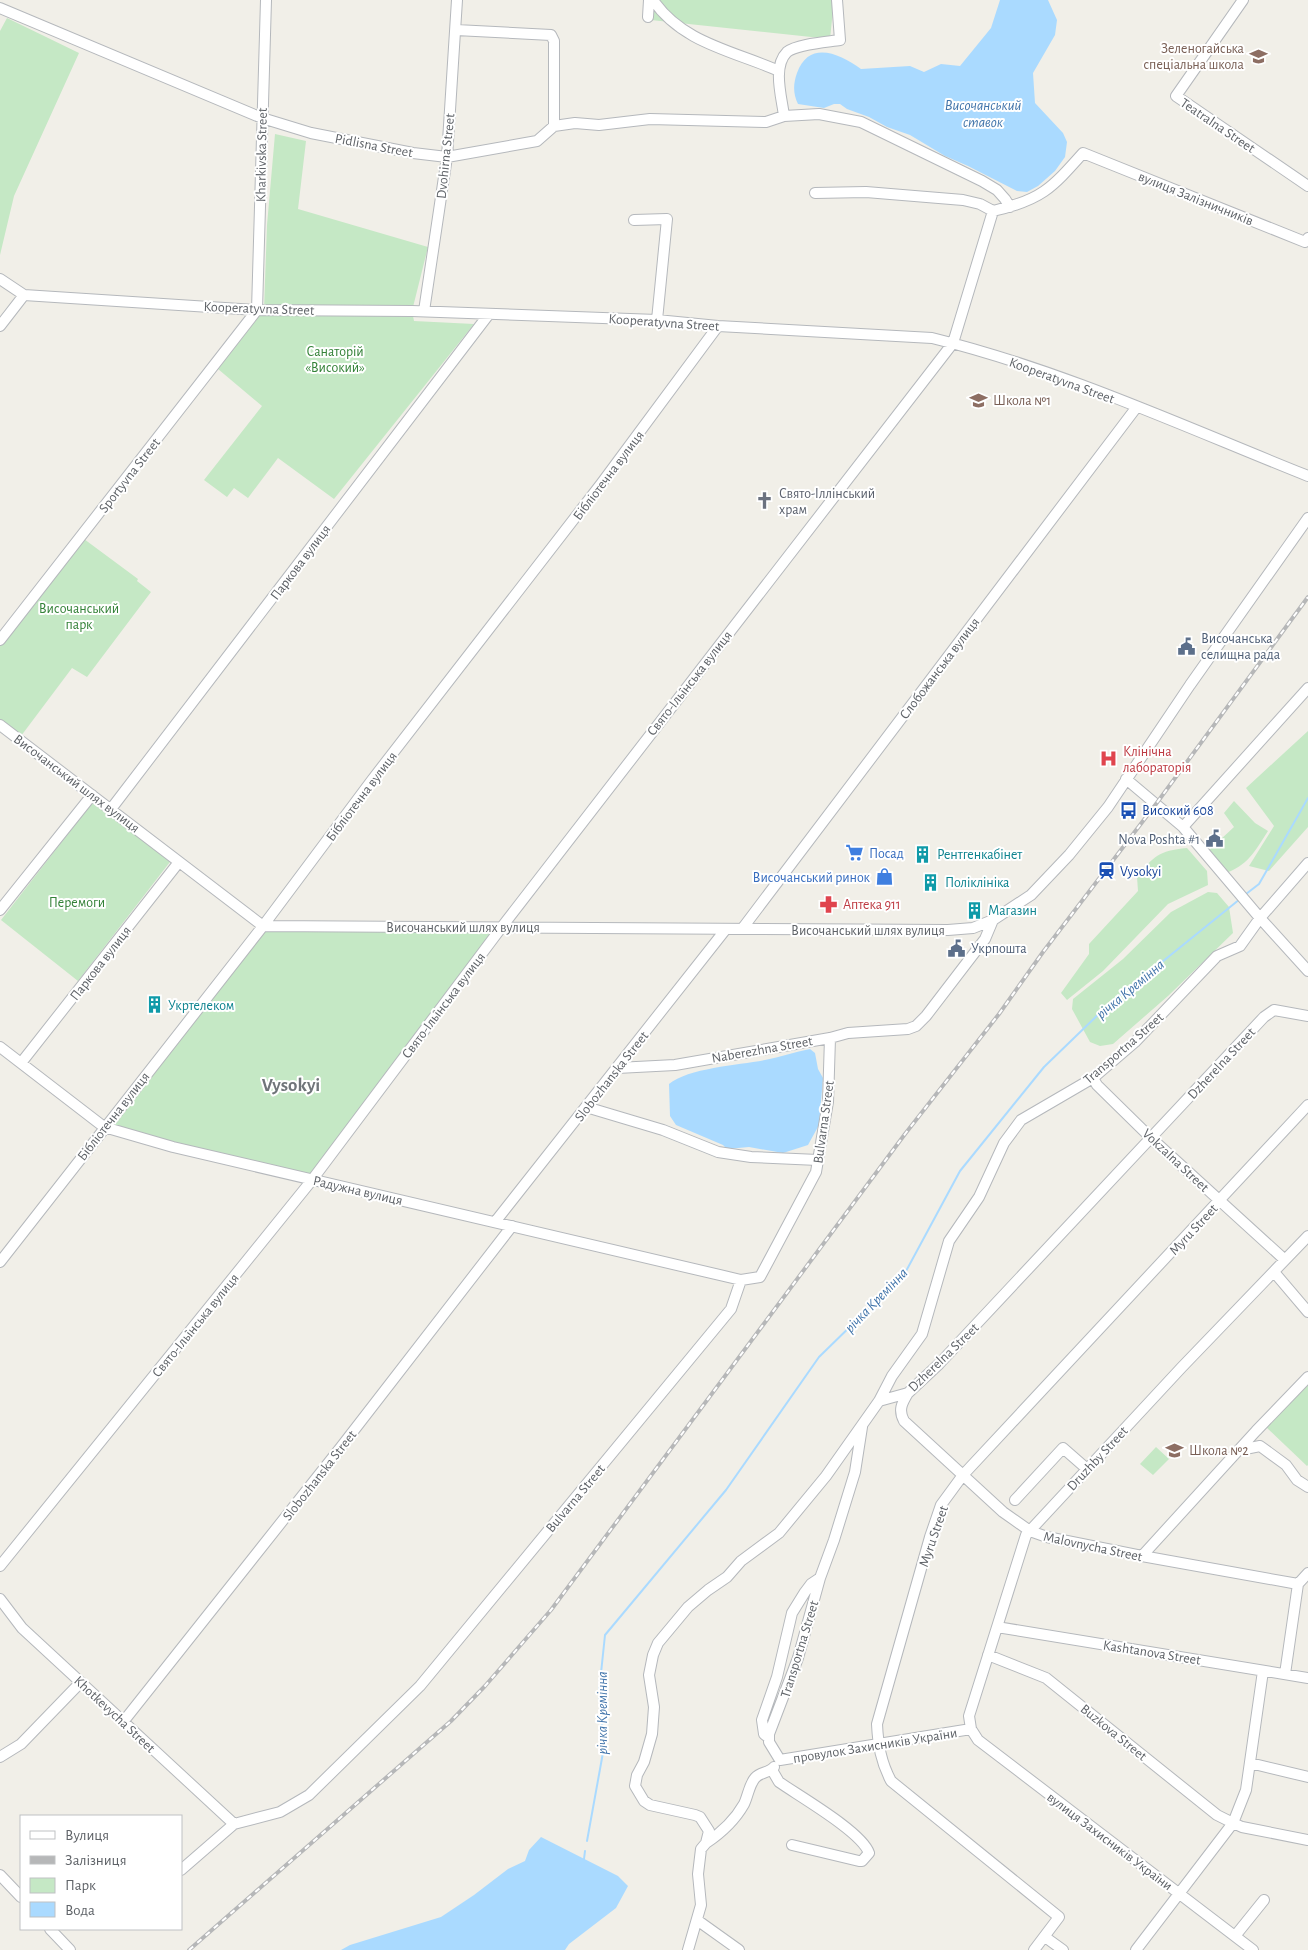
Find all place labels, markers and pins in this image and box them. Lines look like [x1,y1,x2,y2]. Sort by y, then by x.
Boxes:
place label: Зеленогайська спеціальна школа [1144,42,1245,72]
school or university icon: Зеленогайська спеціальна школа [1248,46,1268,66]
school or university icon: Школа №1 [969,390,989,410]
place label: Школа №1 [993,394,1051,408]
place label: Свято-Іллінський храм [779,487,875,517]
church icon: Свято-Іллінський храм [755,491,775,511]
place label: Височанська селищна рада [1201,632,1281,662]
public building icon: Височанська селищна рада [1177,636,1197,656]
place label: Клінічна лабораторія [1123,745,1191,775]
hospital icon: Клінічна лабораторія [1099,749,1119,769]
bus stop icon: Високий 608 [1118,800,1138,820]
place label: Високий 608 [1142,804,1214,818]
public building icon: Nova Poshta #1 [1204,829,1224,849]
place label: Nova Poshta #1 [1118,833,1200,847]
supermarket icon: Посад [845,843,865,863]
building icon: Рентгенкабінет [913,844,933,864]
place label: Посад [869,847,904,861]
place label: Рентгенкабінет [937,848,1023,862]
station icon: Vysokyi [1096,861,1116,881]
place label: Vysokyi [1120,865,1161,879]
shop icon: Височанський ринок [874,867,894,887]
place label: Височанський ринок [753,871,871,885]
building icon: Поліклініка [921,872,941,892]
place label: Поліклініка [945,876,1010,890]
pharmacy icon: Аптека 911 [819,894,839,914]
place label: Аптека 911 [843,898,901,912]
building icon: Магазин [964,900,984,920]
place label: Магазин [988,904,1037,918]
public building icon: Укрпошта [947,938,967,958]
place label: Укрпошта [971,942,1027,956]
building icon: Укртелеком [144,995,164,1015]
place label: Укртелеком [168,999,234,1013]
school or university icon: Школа №2 [1165,1440,1185,1460]
place label: Школа №2 [1189,1444,1249,1458]

